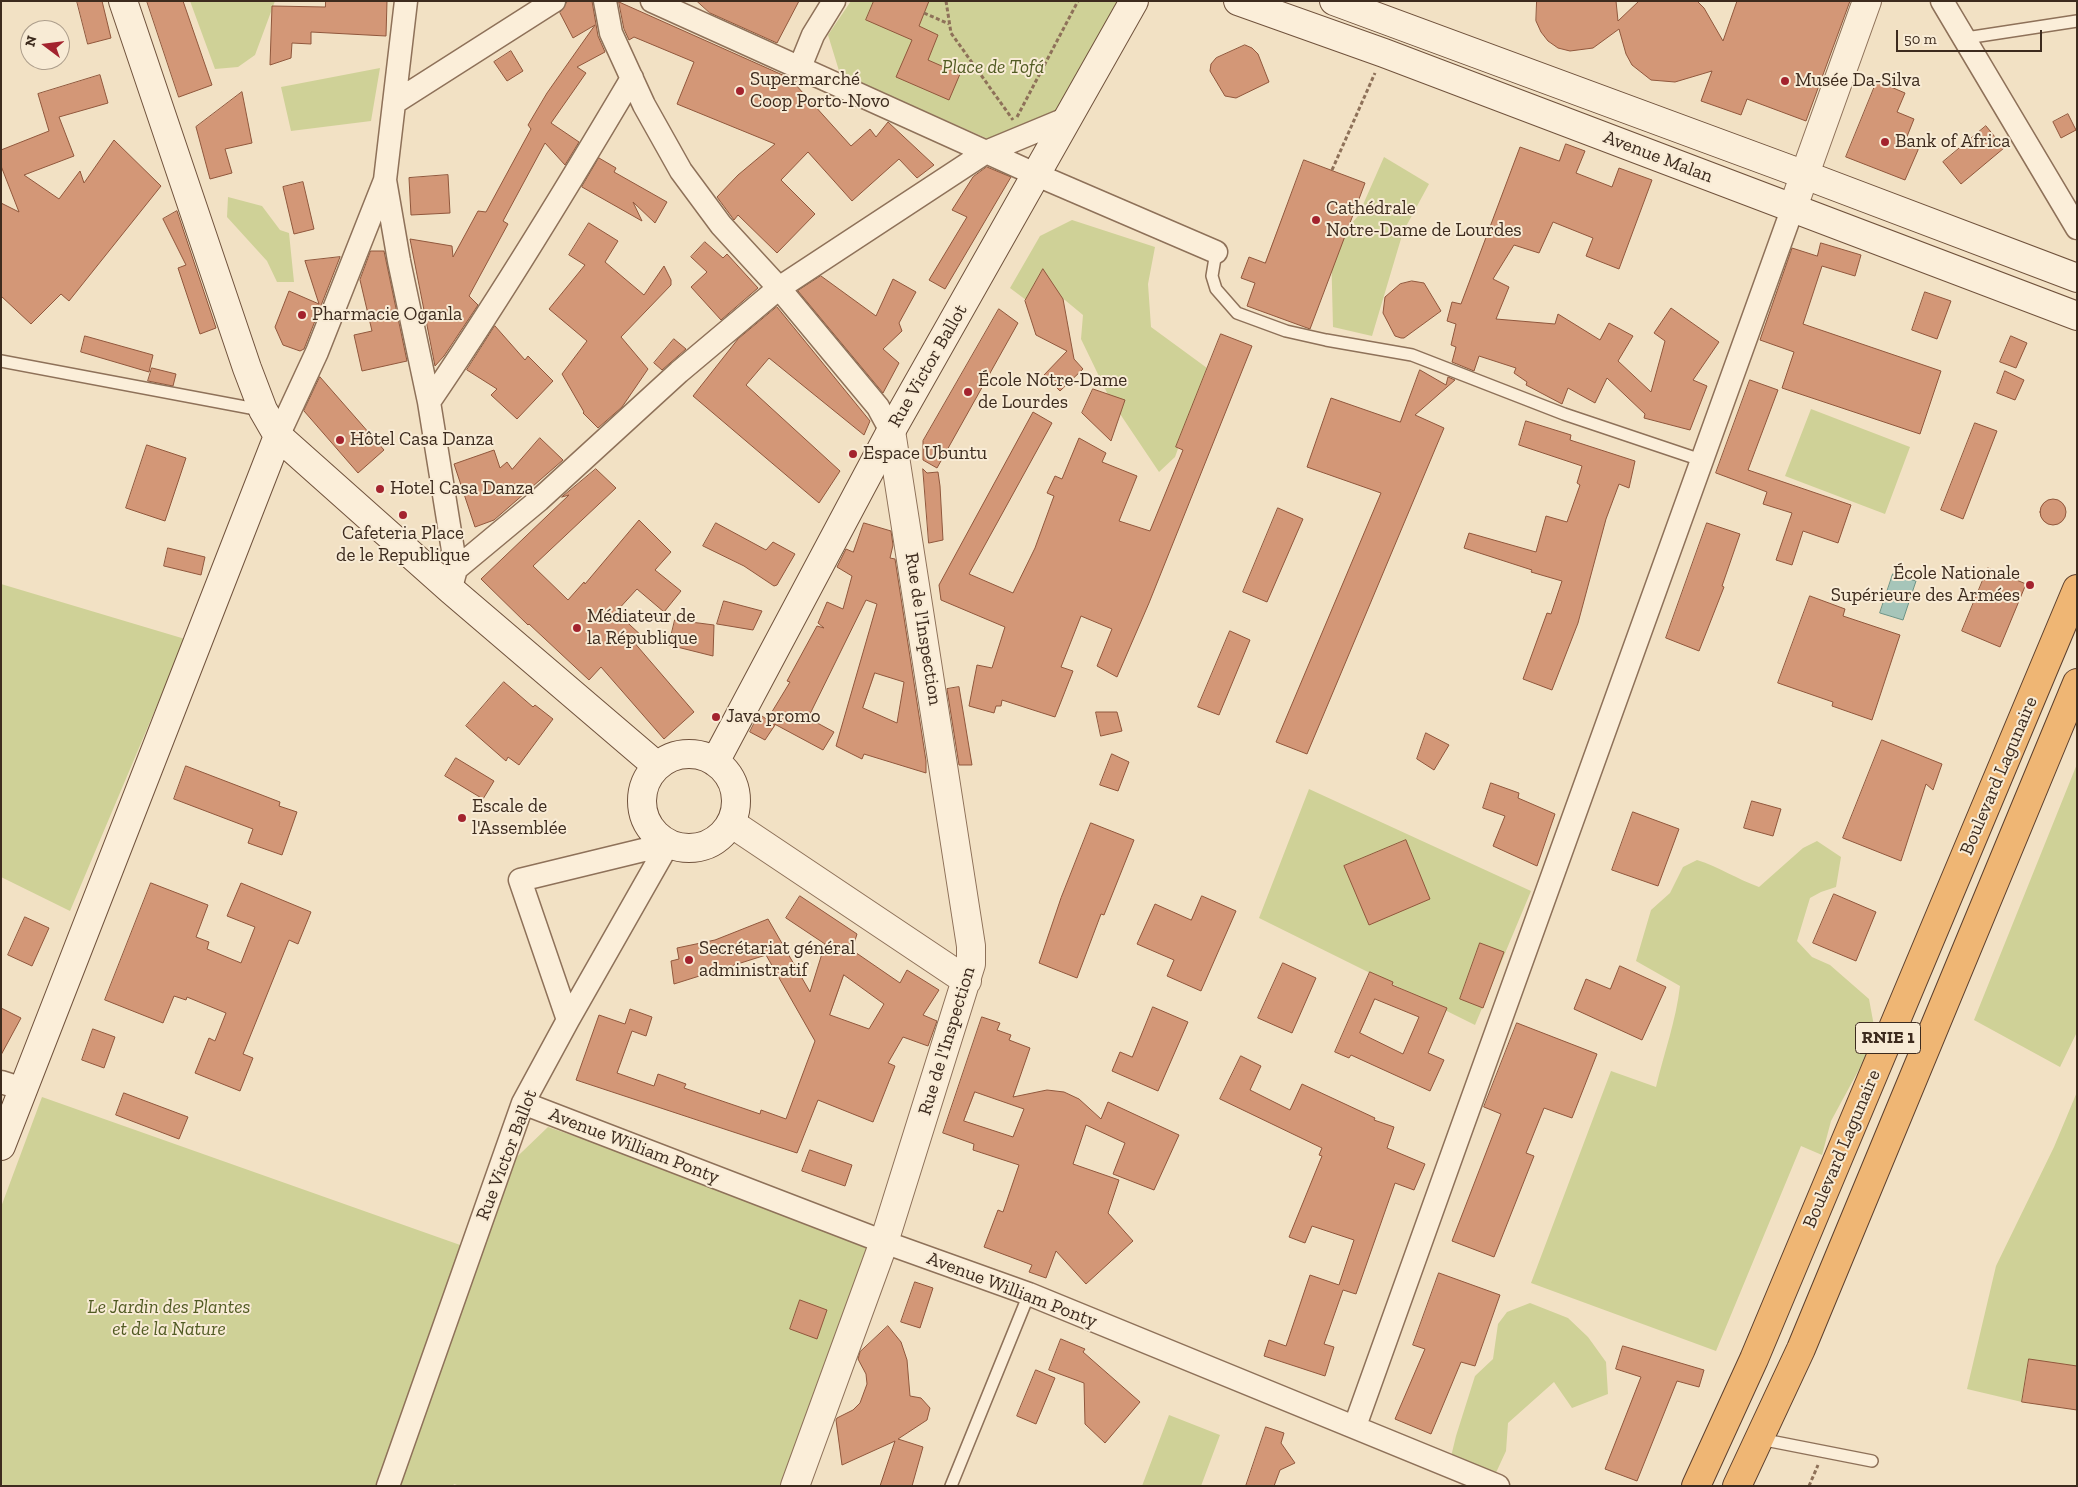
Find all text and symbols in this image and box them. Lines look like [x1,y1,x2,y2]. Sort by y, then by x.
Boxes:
north arrow [20,20,70,70]
scale bar [1898,20,2044,52]
text: 50 m [1904,30,1937,48]
text: N [21,34,41,49]
park label: Place de Tofá [942,57,1044,79]
place label: Supermarché Coop Porto-Novo [750,69,890,113]
place label: Musée Da-Silva [1795,70,1920,92]
marker: Musée Da-Silva [1779,75,1791,87]
marker: Supermarché Coop Porto-Novo [734,85,746,97]
street label: Avenue Malan [1600,126,1716,188]
place label: Bank of Africa [1895,131,2010,153]
marker: Bank of Africa [1879,136,1891,148]
place label: Cathédrale Notre-Dame de Lourdes [1326,198,1522,242]
marker: Cathédrale Notre-Dame de Lourdes [1310,214,1322,226]
street label: Rue Victor Ballot [884,300,972,432]
place label: Pharmacie Oganla [312,304,462,326]
marker: Pharmacie Oganla [296,309,308,321]
place label: École Notre-Dame de Lourdes [978,370,1127,414]
marker: École Notre-Dame de Lourdes [962,386,974,398]
place label: Hôtel Casa Danza [350,429,494,451]
marker: Hôtel Casa Danza [334,434,346,446]
place label: Espace Ubuntu [863,443,987,465]
marker: Espace Ubuntu [847,448,859,460]
place label: Hotel Casa Danza [390,478,534,500]
marker: Hotel Casa Danza [374,483,386,495]
marker: Cafeteria Place de le Republique [397,509,409,521]
place label: Cafeteria Place de le Republique [336,523,470,567]
street label: Rue de l'Inspection [900,551,946,707]
place label: École Nationale Supérieure des Armées [1831,563,2020,607]
marker: École Nationale Supérieure des Armées [2024,579,2036,591]
place label: Médiateur de la République [587,606,697,650]
marker: Médiateur de la République [571,622,583,634]
street label: Boulevard Lagunaire [1955,693,2043,859]
place label: Java promo [726,706,820,728]
marker: Java promo [710,711,722,723]
place label: Escale de l'Assemblée [472,796,567,840]
marker: Escale de l'Assemblée [456,812,468,824]
place label: Secrétariat général administratif [699,938,855,982]
marker: Secrétariat général administratif [683,954,695,966]
street label: Rue de l'Inspection [914,964,980,1118]
road number: RNIE 1 [1856,1022,1920,1054]
street label: Boulevard Lagunaire [1798,1066,1886,1232]
street label: Rue Victor Ballot [472,1086,542,1224]
street label: Avenue William Ponty [546,1103,722,1189]
street label: Avenue William Ponty [924,1247,1100,1333]
park label: Le Jardin des Plantes et de la Nature [88,1297,250,1341]

